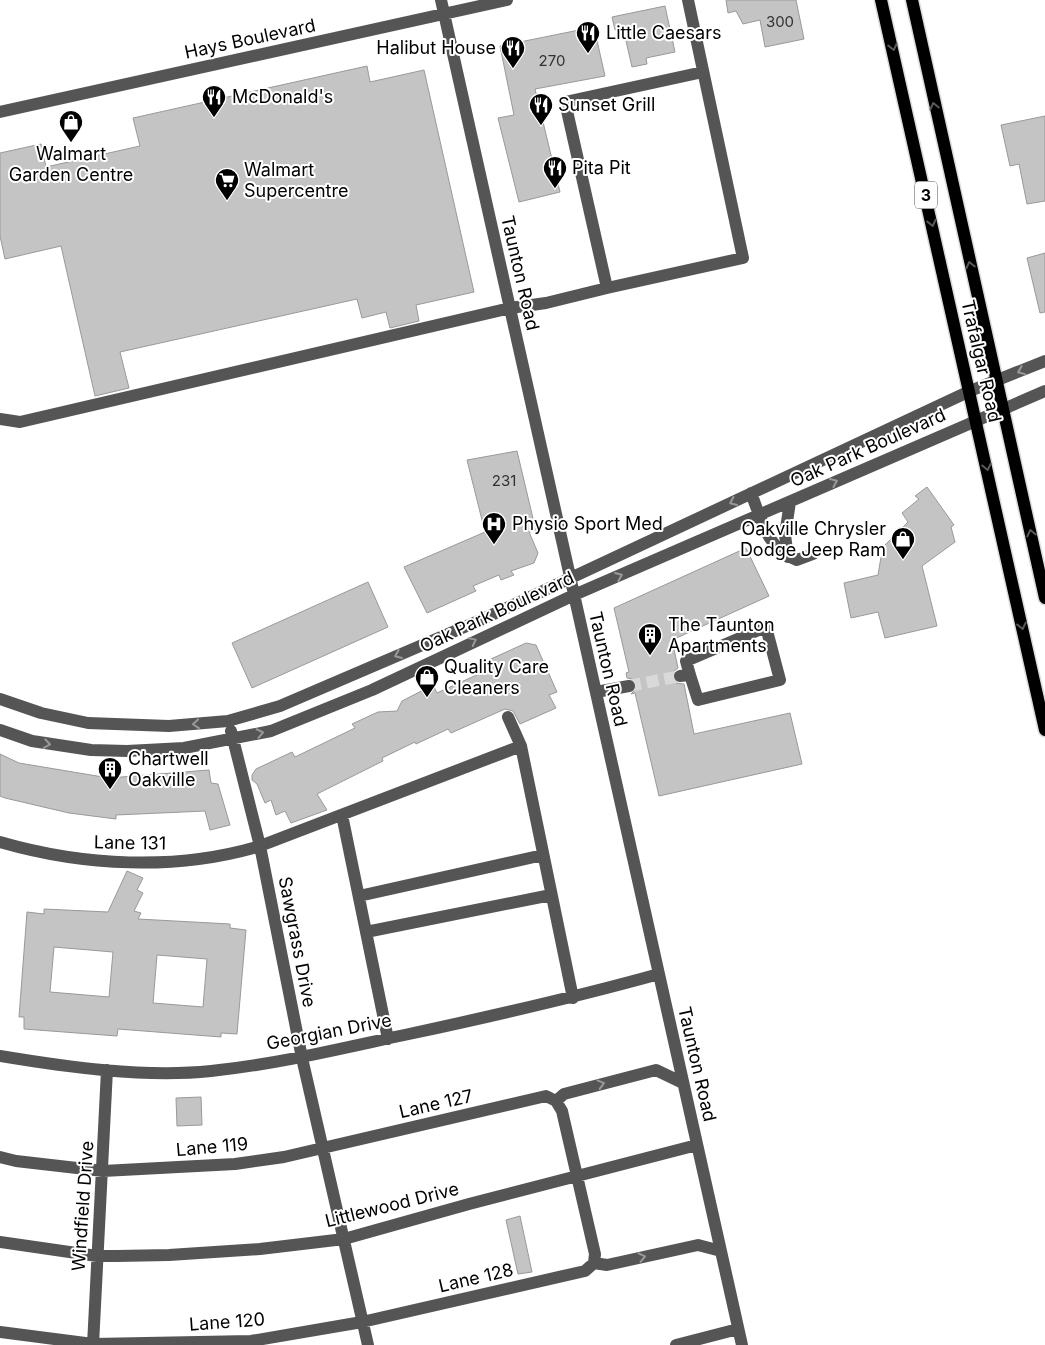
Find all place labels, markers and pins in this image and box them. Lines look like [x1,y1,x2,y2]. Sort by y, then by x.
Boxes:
restaurant icon: Little Caesars [575,20,601,54]
place label: Little Caesars [606,22,721,43]
restaurant icon: Halibut House [500,35,526,69]
place label: Halibut House [376,37,496,58]
restaurant icon: McDonald's [201,84,227,118]
place label: McDonald's [232,86,333,107]
restaurant icon: Sunset Grill [528,92,554,126]
place label: Sunset Grill [558,94,655,115]
shop icon: Walmart Garden Centre [58,109,84,143]
place label: Walmart Garden Centre [9,143,133,185]
restaurant icon: Pita Pit [542,155,568,189]
place label: Pita Pit [572,157,631,178]
place label: Walmart Supercentre [244,159,348,201]
supermarket icon: Walmart Supercentre [214,167,240,201]
hospital icon: Physio Sport Med [481,511,507,545]
place label: Physio Sport Med [512,513,663,534]
place label: Oakville Chrysler Dodge Jeep Ram [740,518,886,560]
shop icon: Oakville Chrysler Dodge Jeep Ram [890,526,916,560]
place label: The Taunton Apartments [668,614,775,656]
building icon: The Taunton Apartments [637,622,663,656]
place label: Quality Care Cleaners [444,656,549,698]
shop icon: Quality Care Cleaners [414,664,440,698]
place label: Chartwell Oakville [128,748,209,790]
building icon: Chartwell Oakville [97,756,123,790]

